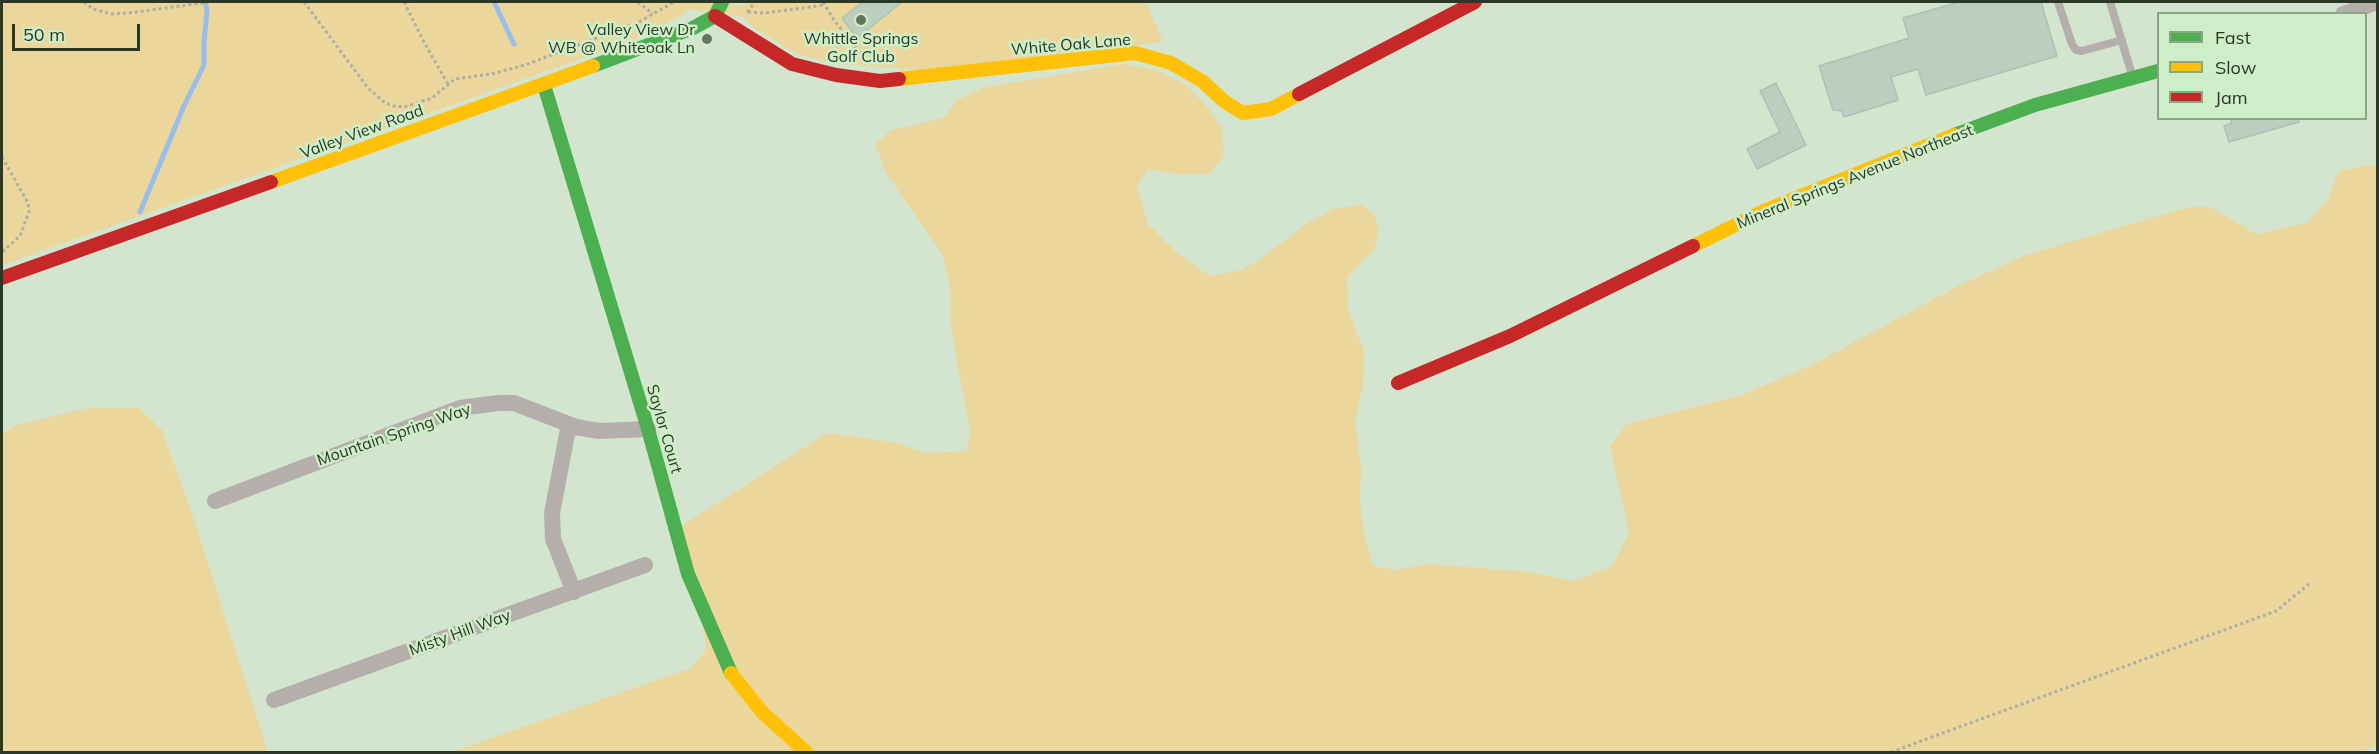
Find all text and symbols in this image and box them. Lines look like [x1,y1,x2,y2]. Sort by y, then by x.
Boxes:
scale bar [15,12,142,50]
legend [2157,12,2367,120]
marker: Whittle Springs Golf Club [854,13,868,27]
place label: Valley View Dr WB @ Whiteoak Ln [548,20,695,58]
text: 50 m [23,23,65,46]
text: Fast [2215,26,2251,49]
place label: Whittle Springs Golf Club [804,29,918,67]
street label: White Oak Lane [1010,30,1132,60]
marker: Valley View Dr WB @ Whiteoak Ln [700,32,714,46]
text: Slow [2215,56,2256,79]
text: Jam [2215,86,2248,109]
street label: Valley View Road [298,101,426,163]
street label: Mineral Springs Avenue Northeast [1734,121,1976,233]
street label: Saylor Court [642,382,686,476]
street label: Mountain Spring Way [315,400,473,470]
street label: Misty Hill Way [407,606,513,660]

